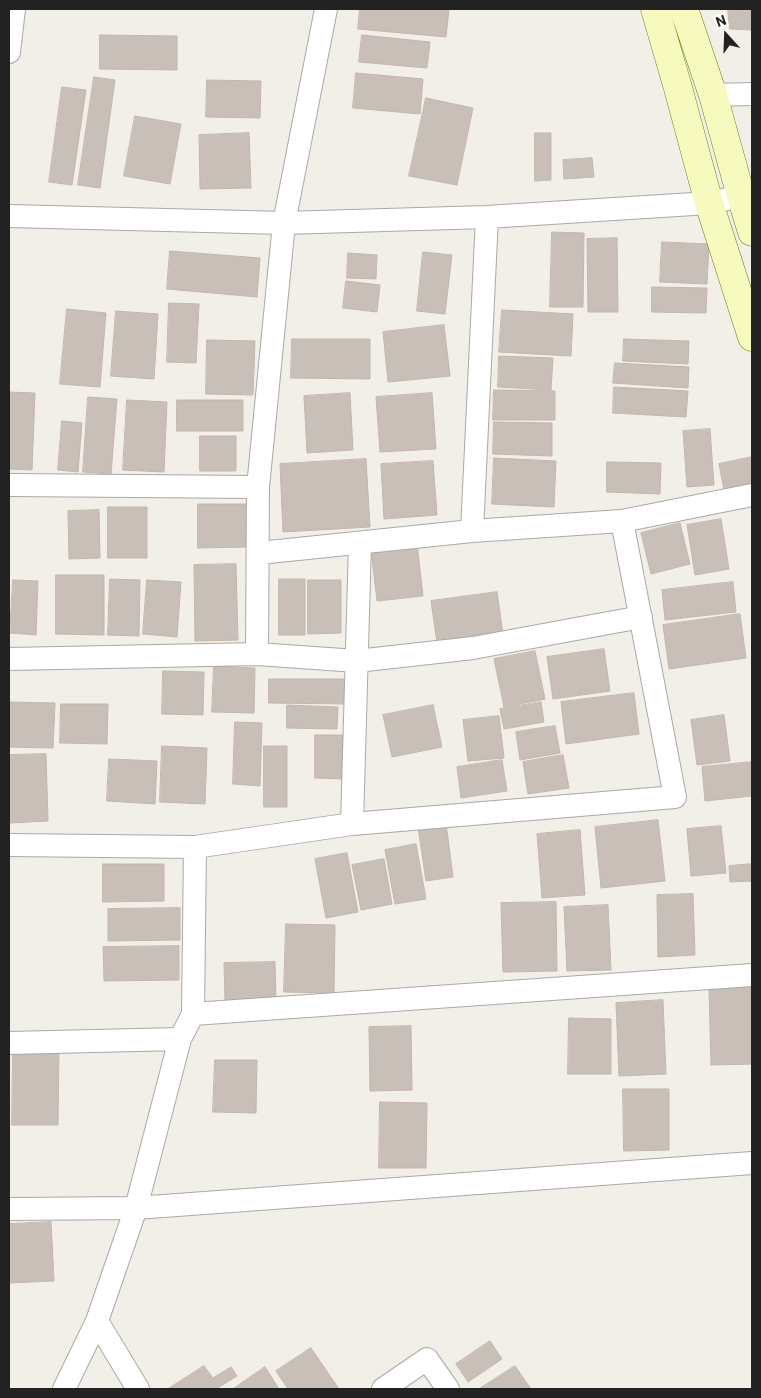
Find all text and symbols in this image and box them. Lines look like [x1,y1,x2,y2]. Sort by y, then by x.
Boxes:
north arrow [701,10,751,60]
text: N [713,12,728,30]

